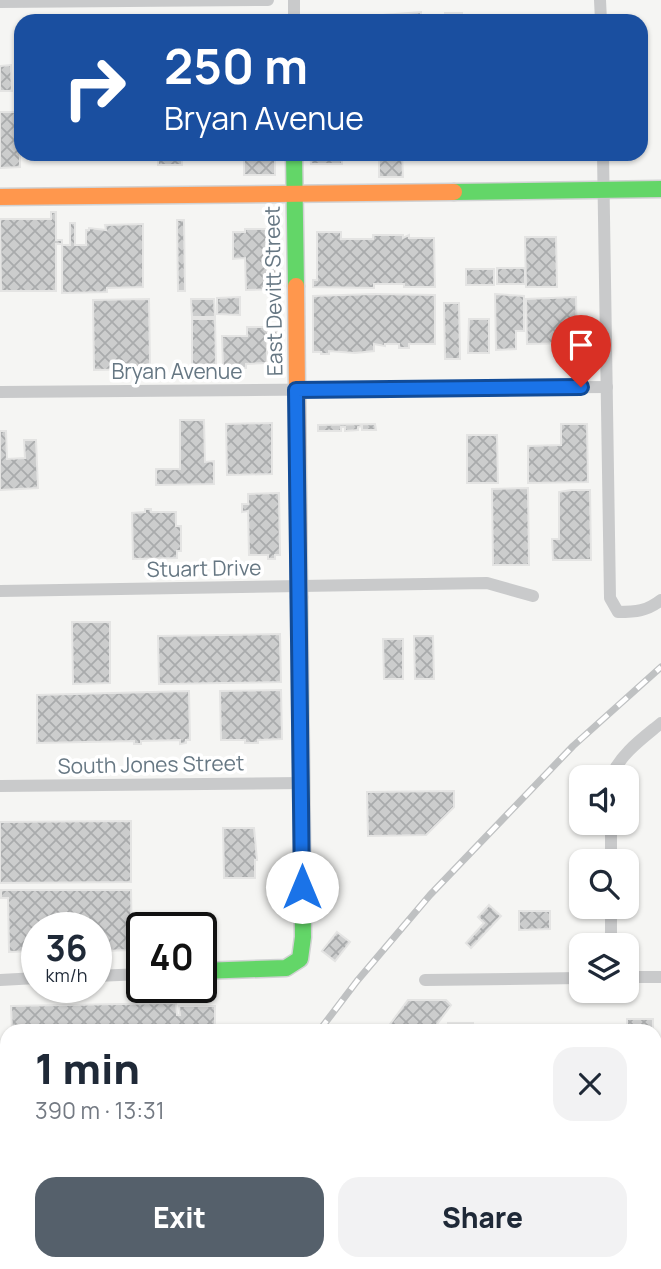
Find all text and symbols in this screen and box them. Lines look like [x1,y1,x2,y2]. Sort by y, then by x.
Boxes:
text: 250 m [164,32,308,99]
icon: right [49,42,140,133]
text: Bryan Avenue [164,96,364,140]
street label: East Devitt Street [258,206,288,376]
pin [551,315,611,387]
icon: arrive [562,326,600,364]
street label: Bryan Avenue [111,357,243,385]
street label: Stuart Drive [146,553,262,583]
street label: South Jones Street [57,748,245,780]
map controls [569,765,639,1003]
button: sound [569,765,639,835]
button: search [569,849,639,919]
position arrow [265,850,339,924]
speed limit sign: 40 [126,912,217,1003]
text: 36 [45,924,88,972]
button: layers [569,933,639,1003]
text: km/h [46,963,87,987]
text: 1 min [35,1039,140,1097]
button: close [553,1047,627,1121]
text: 390 m · 13:31 [35,1094,165,1126]
button: Exit [35,1177,324,1257]
button: Share [338,1177,627,1257]

